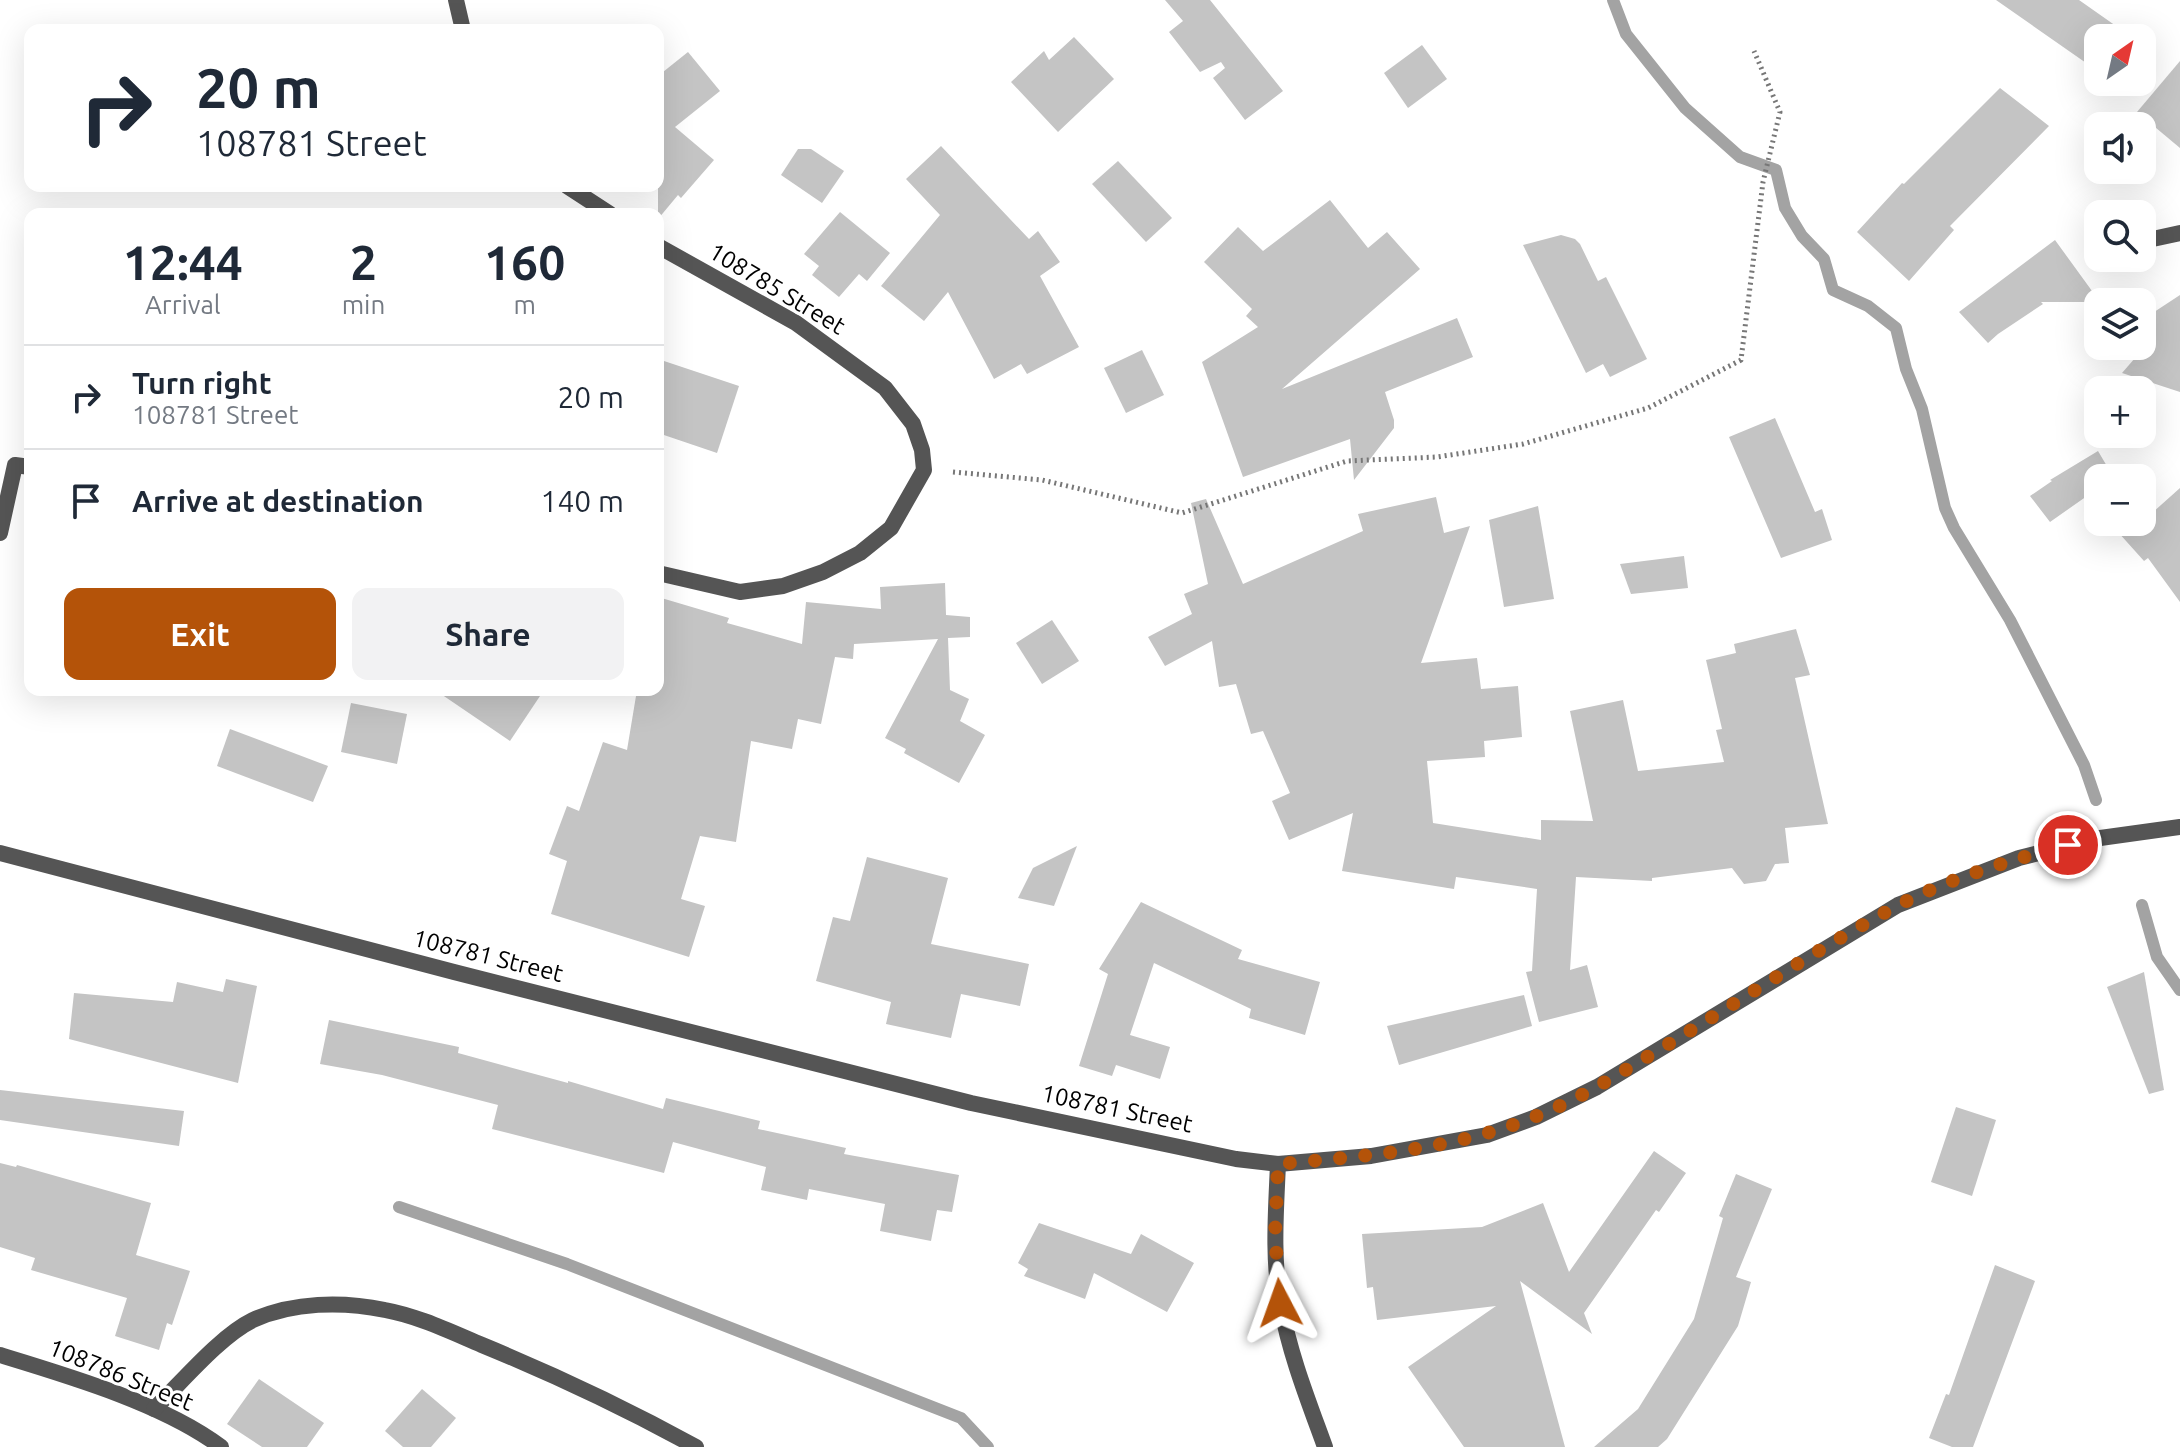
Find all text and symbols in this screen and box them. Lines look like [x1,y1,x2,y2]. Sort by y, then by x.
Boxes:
north arrow [2084,24,2156,96]
map controls [2084,24,2156,536]
icon: right [64,56,168,160]
text: 20 m [196,56,321,119]
button: sound [2084,112,2156,184]
text: 108781 Street [196,122,427,163]
button: search [2084,200,2156,272]
text: 12:44 [123,235,243,289]
text: 2 [350,235,377,289]
text: 160 [484,235,565,289]
street label: 108785 Street [704,237,851,340]
button: layers [2084,288,2156,360]
text: Arrival [145,290,221,319]
text: min [342,290,385,319]
text: m [513,290,536,319]
text: Turn right [132,366,272,400]
icon: right [64,375,108,419]
button: + [2084,376,2156,448]
text: 20 m [557,380,624,414]
text: 108781 Street [132,400,299,429]
button: − [2084,464,2156,536]
icon: arrive [64,479,108,523]
text: Arrive at destination [132,484,424,518]
text: 140 m [540,484,624,518]
button: Exit [64,588,336,680]
button: Share [352,588,624,680]
pin [2034,811,2102,879]
icon: arrive [2046,823,2090,867]
street label: 108781 Street [410,924,567,987]
street label: 108781 Street [1039,1079,1196,1138]
position arrow [1238,1261,1322,1345]
street label: 108786 Street [45,1333,198,1416]

